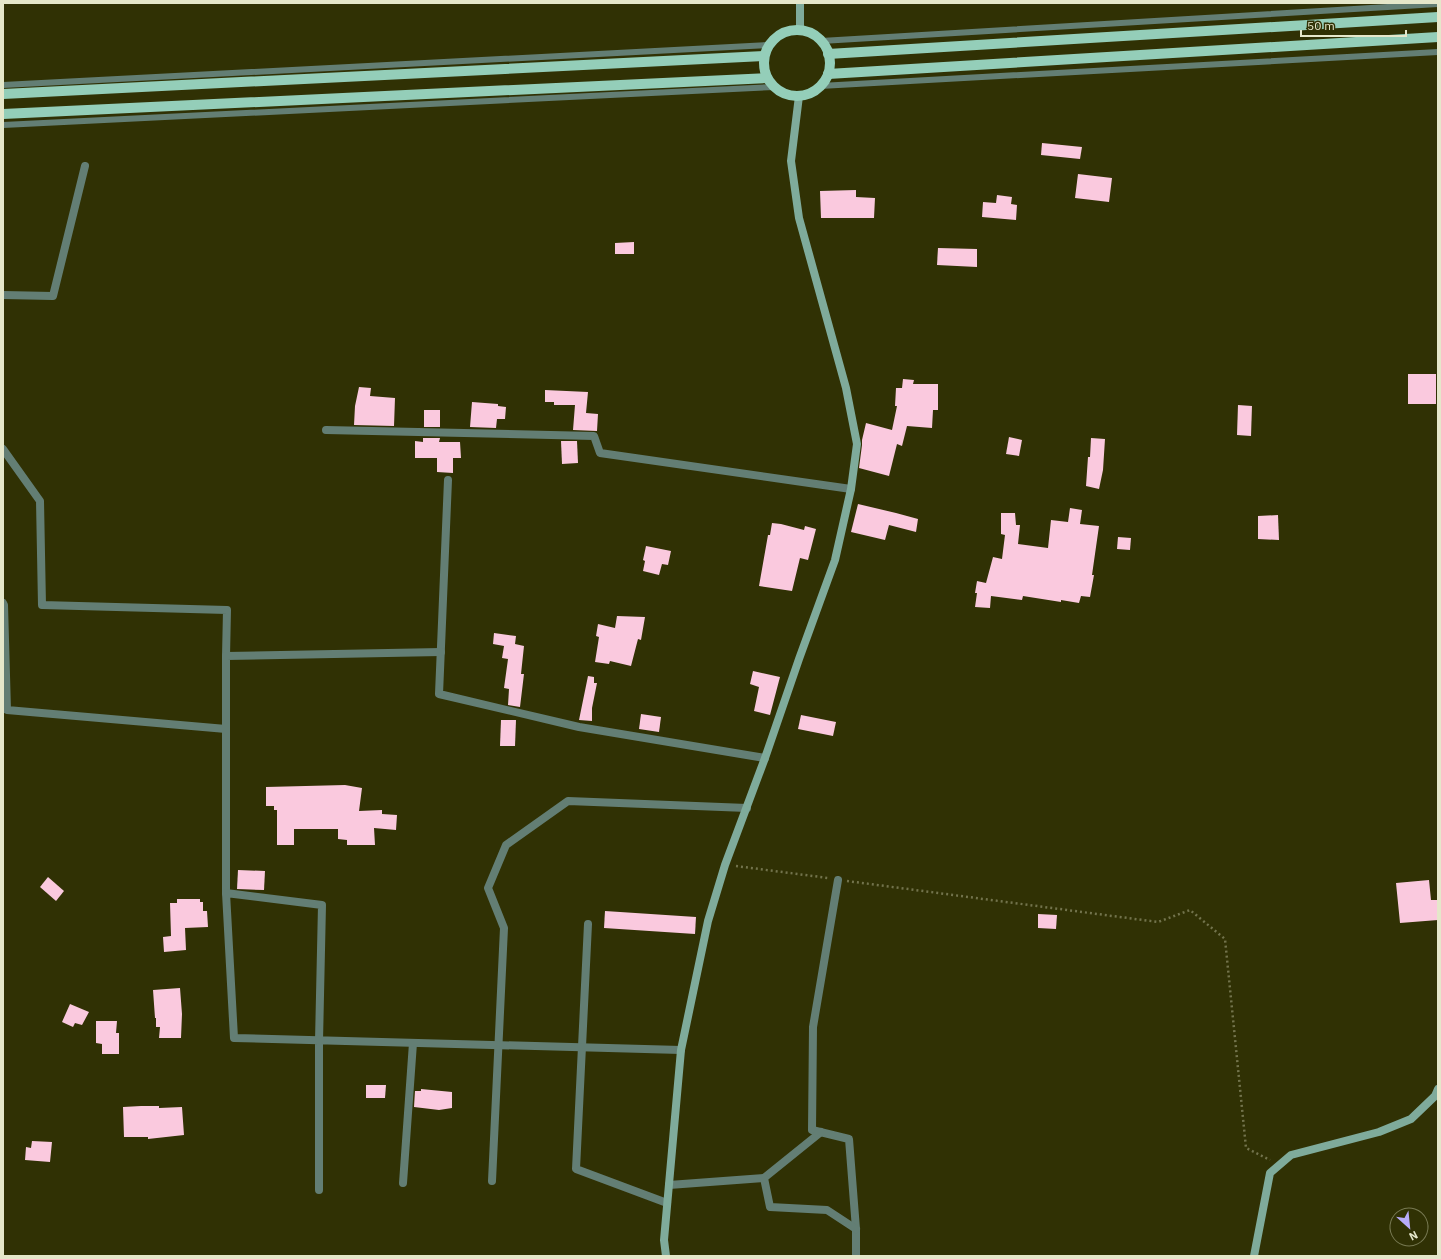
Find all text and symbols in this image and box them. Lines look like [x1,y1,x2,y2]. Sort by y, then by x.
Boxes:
scale bar [1301,12,1406,38]
text: 50 m [1307,18,1335,33]
north arrow [1389,1207,1429,1247]
text: N [1407,1228,1420,1244]

